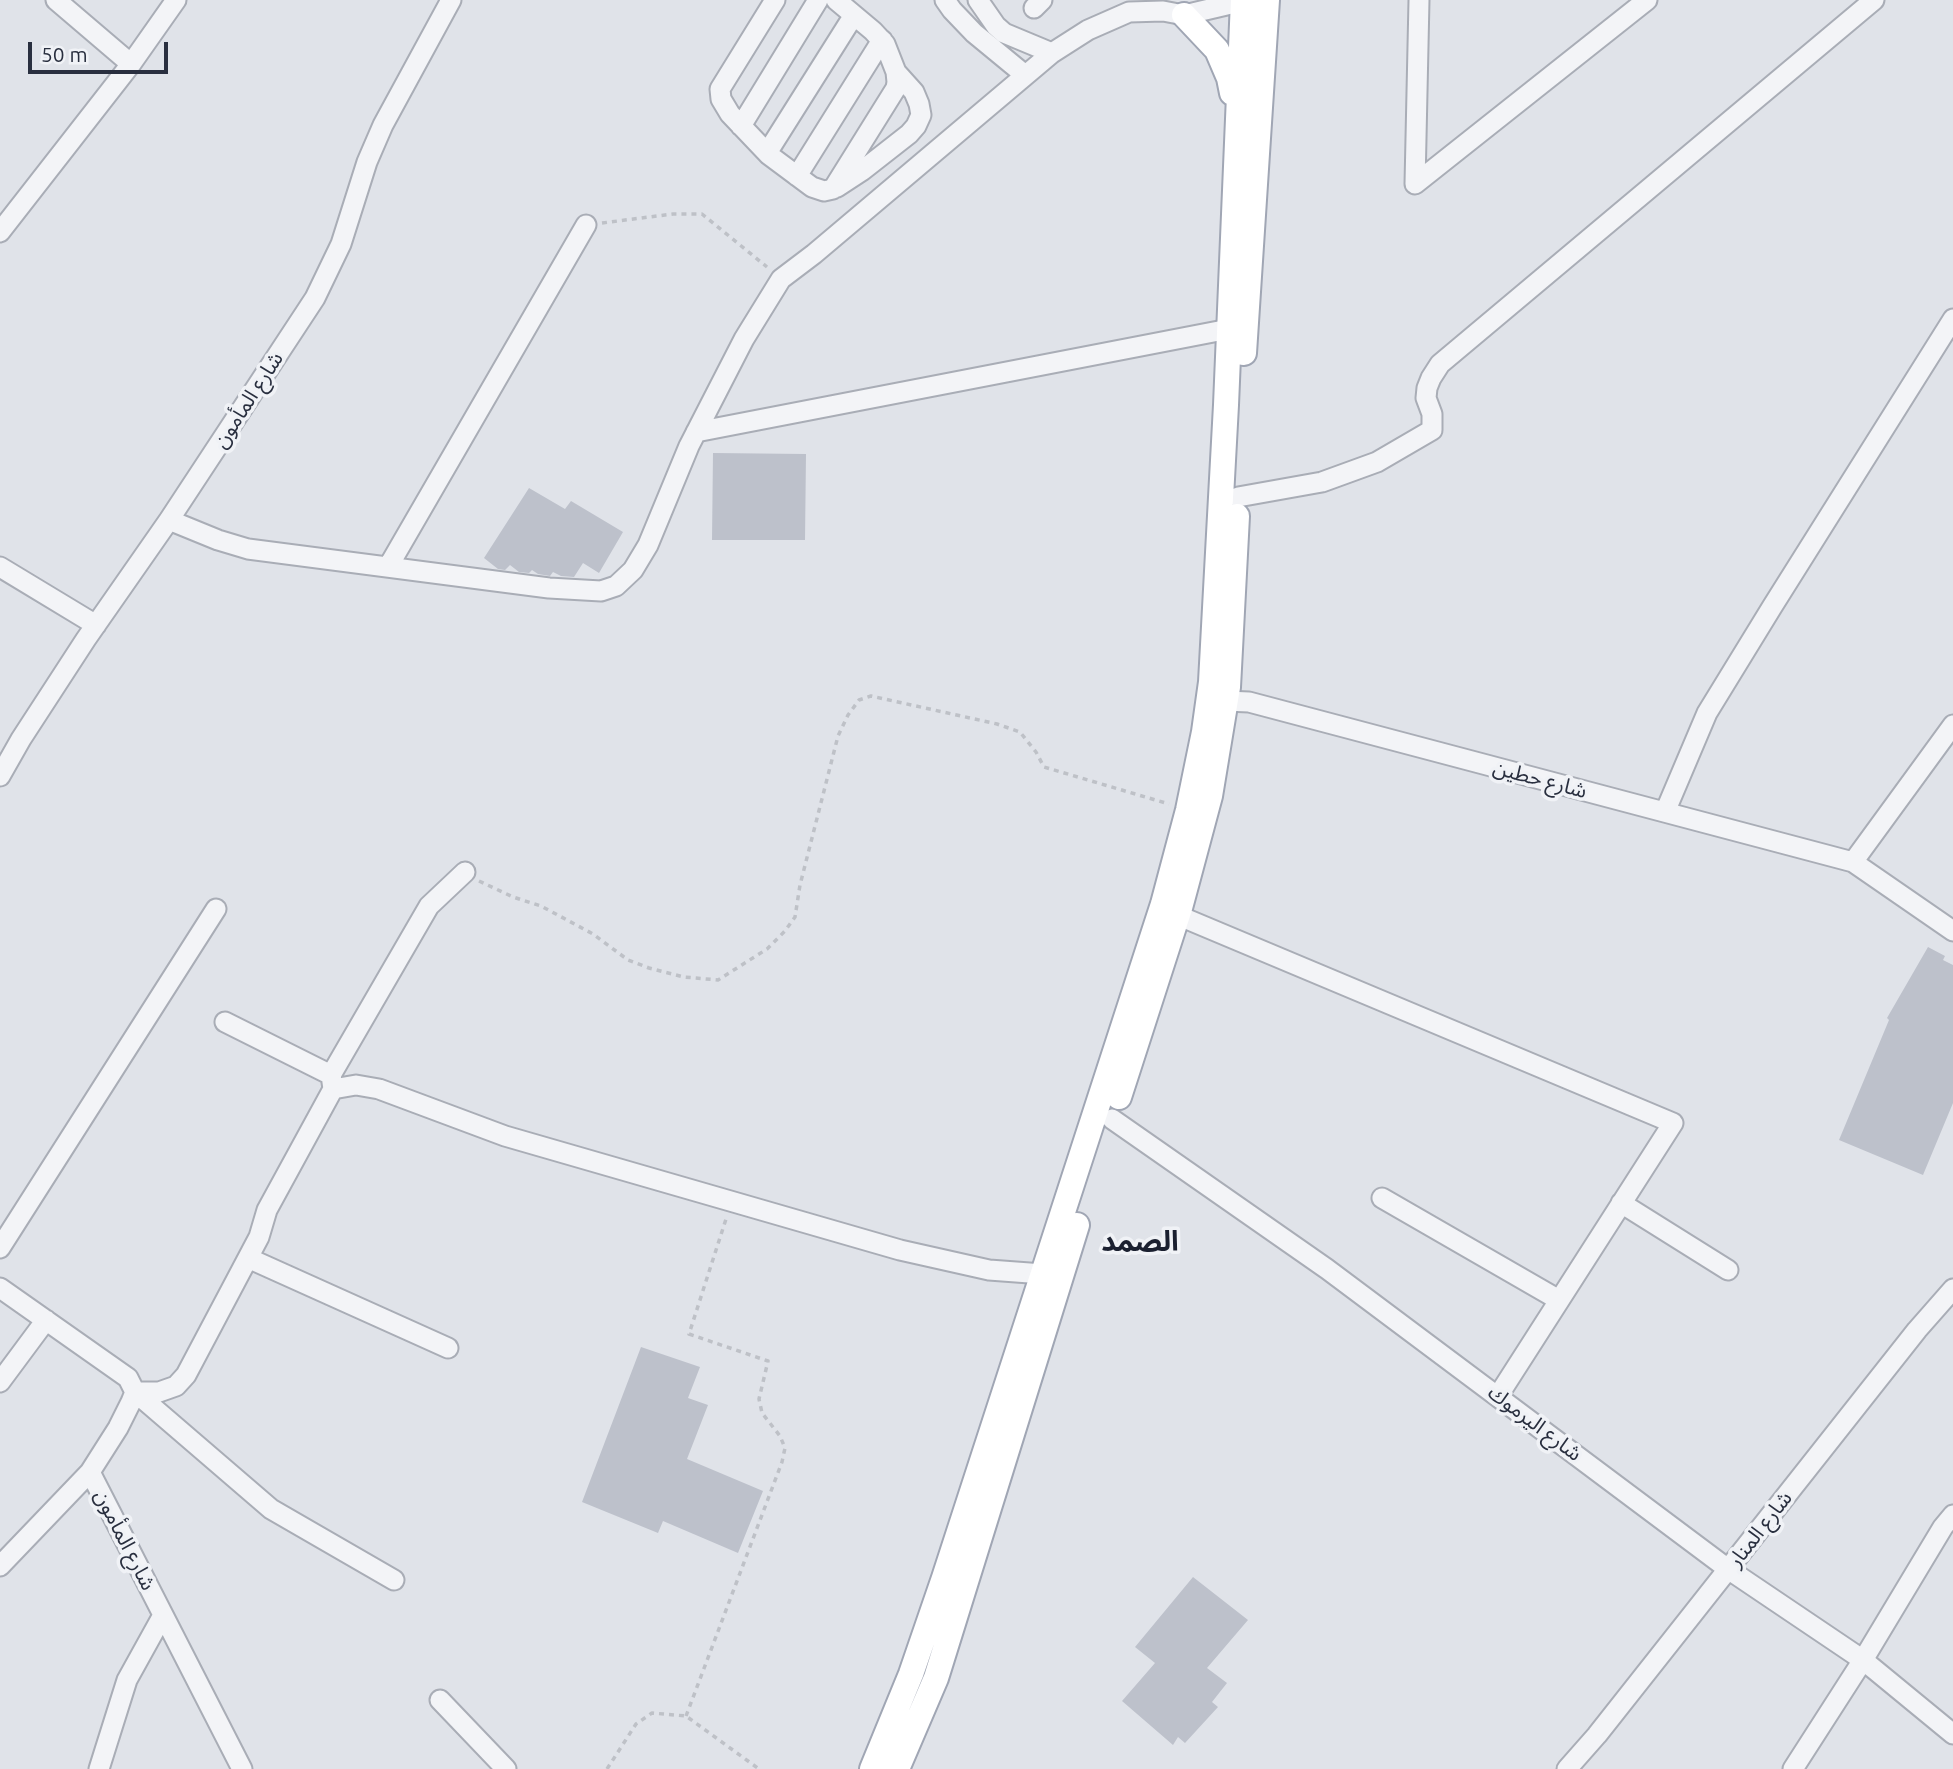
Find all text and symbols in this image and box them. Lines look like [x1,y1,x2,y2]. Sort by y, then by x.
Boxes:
scale bar [32,28,172,72]
text: 50 m [41,42,88,66]
street label: شارع المأمون [208,347,288,453]
street label: شارع حطين [1490,754,1590,804]
district label: الصمد [1101,1225,1179,1259]
street label: شارع اليرموك [1483,1380,1587,1466]
street label: شارع المأمون [89,1485,161,1595]
street label: شارع المنار [1723,1486,1797,1572]

